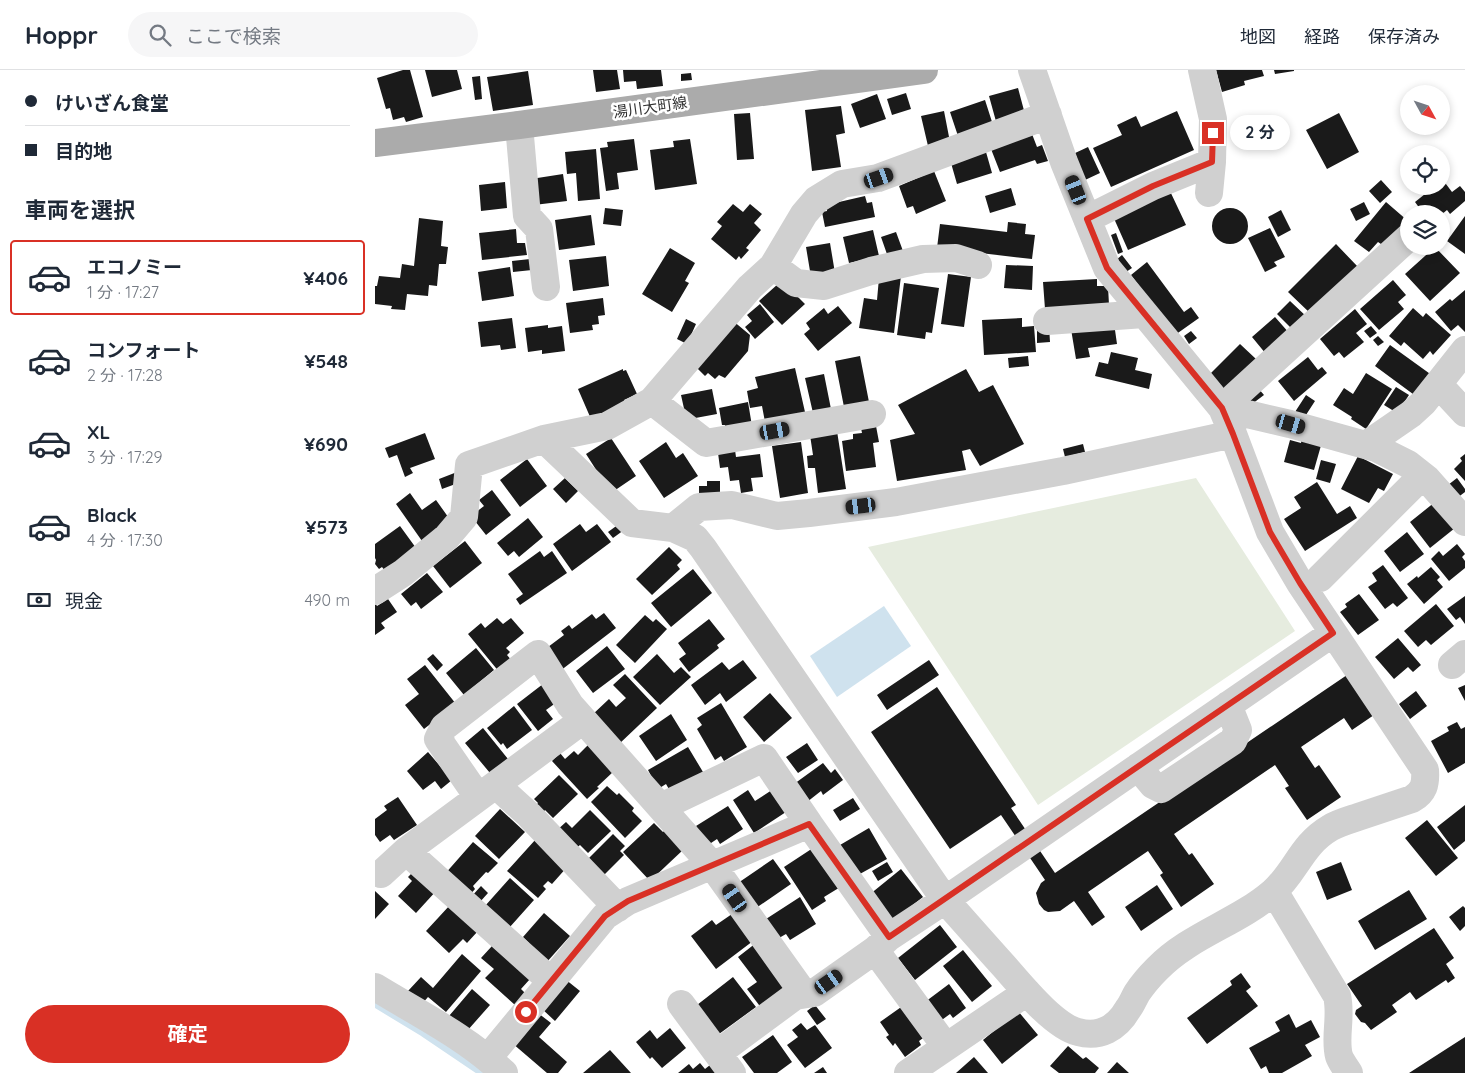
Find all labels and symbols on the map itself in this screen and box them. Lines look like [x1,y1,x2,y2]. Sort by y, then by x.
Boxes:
north arrow [1400,85,1450,135]
street label: 湯川大町線 [612,92,688,122]
callout: 2 分 [1231,116,1291,150]
route end [1202,122,1224,144]
car [862,166,895,190]
car [1063,173,1088,207]
car [1274,413,1307,435]
car [758,421,791,441]
car [845,497,876,515]
car [720,881,749,915]
car [812,967,845,997]
route start [515,1001,537,1023]

